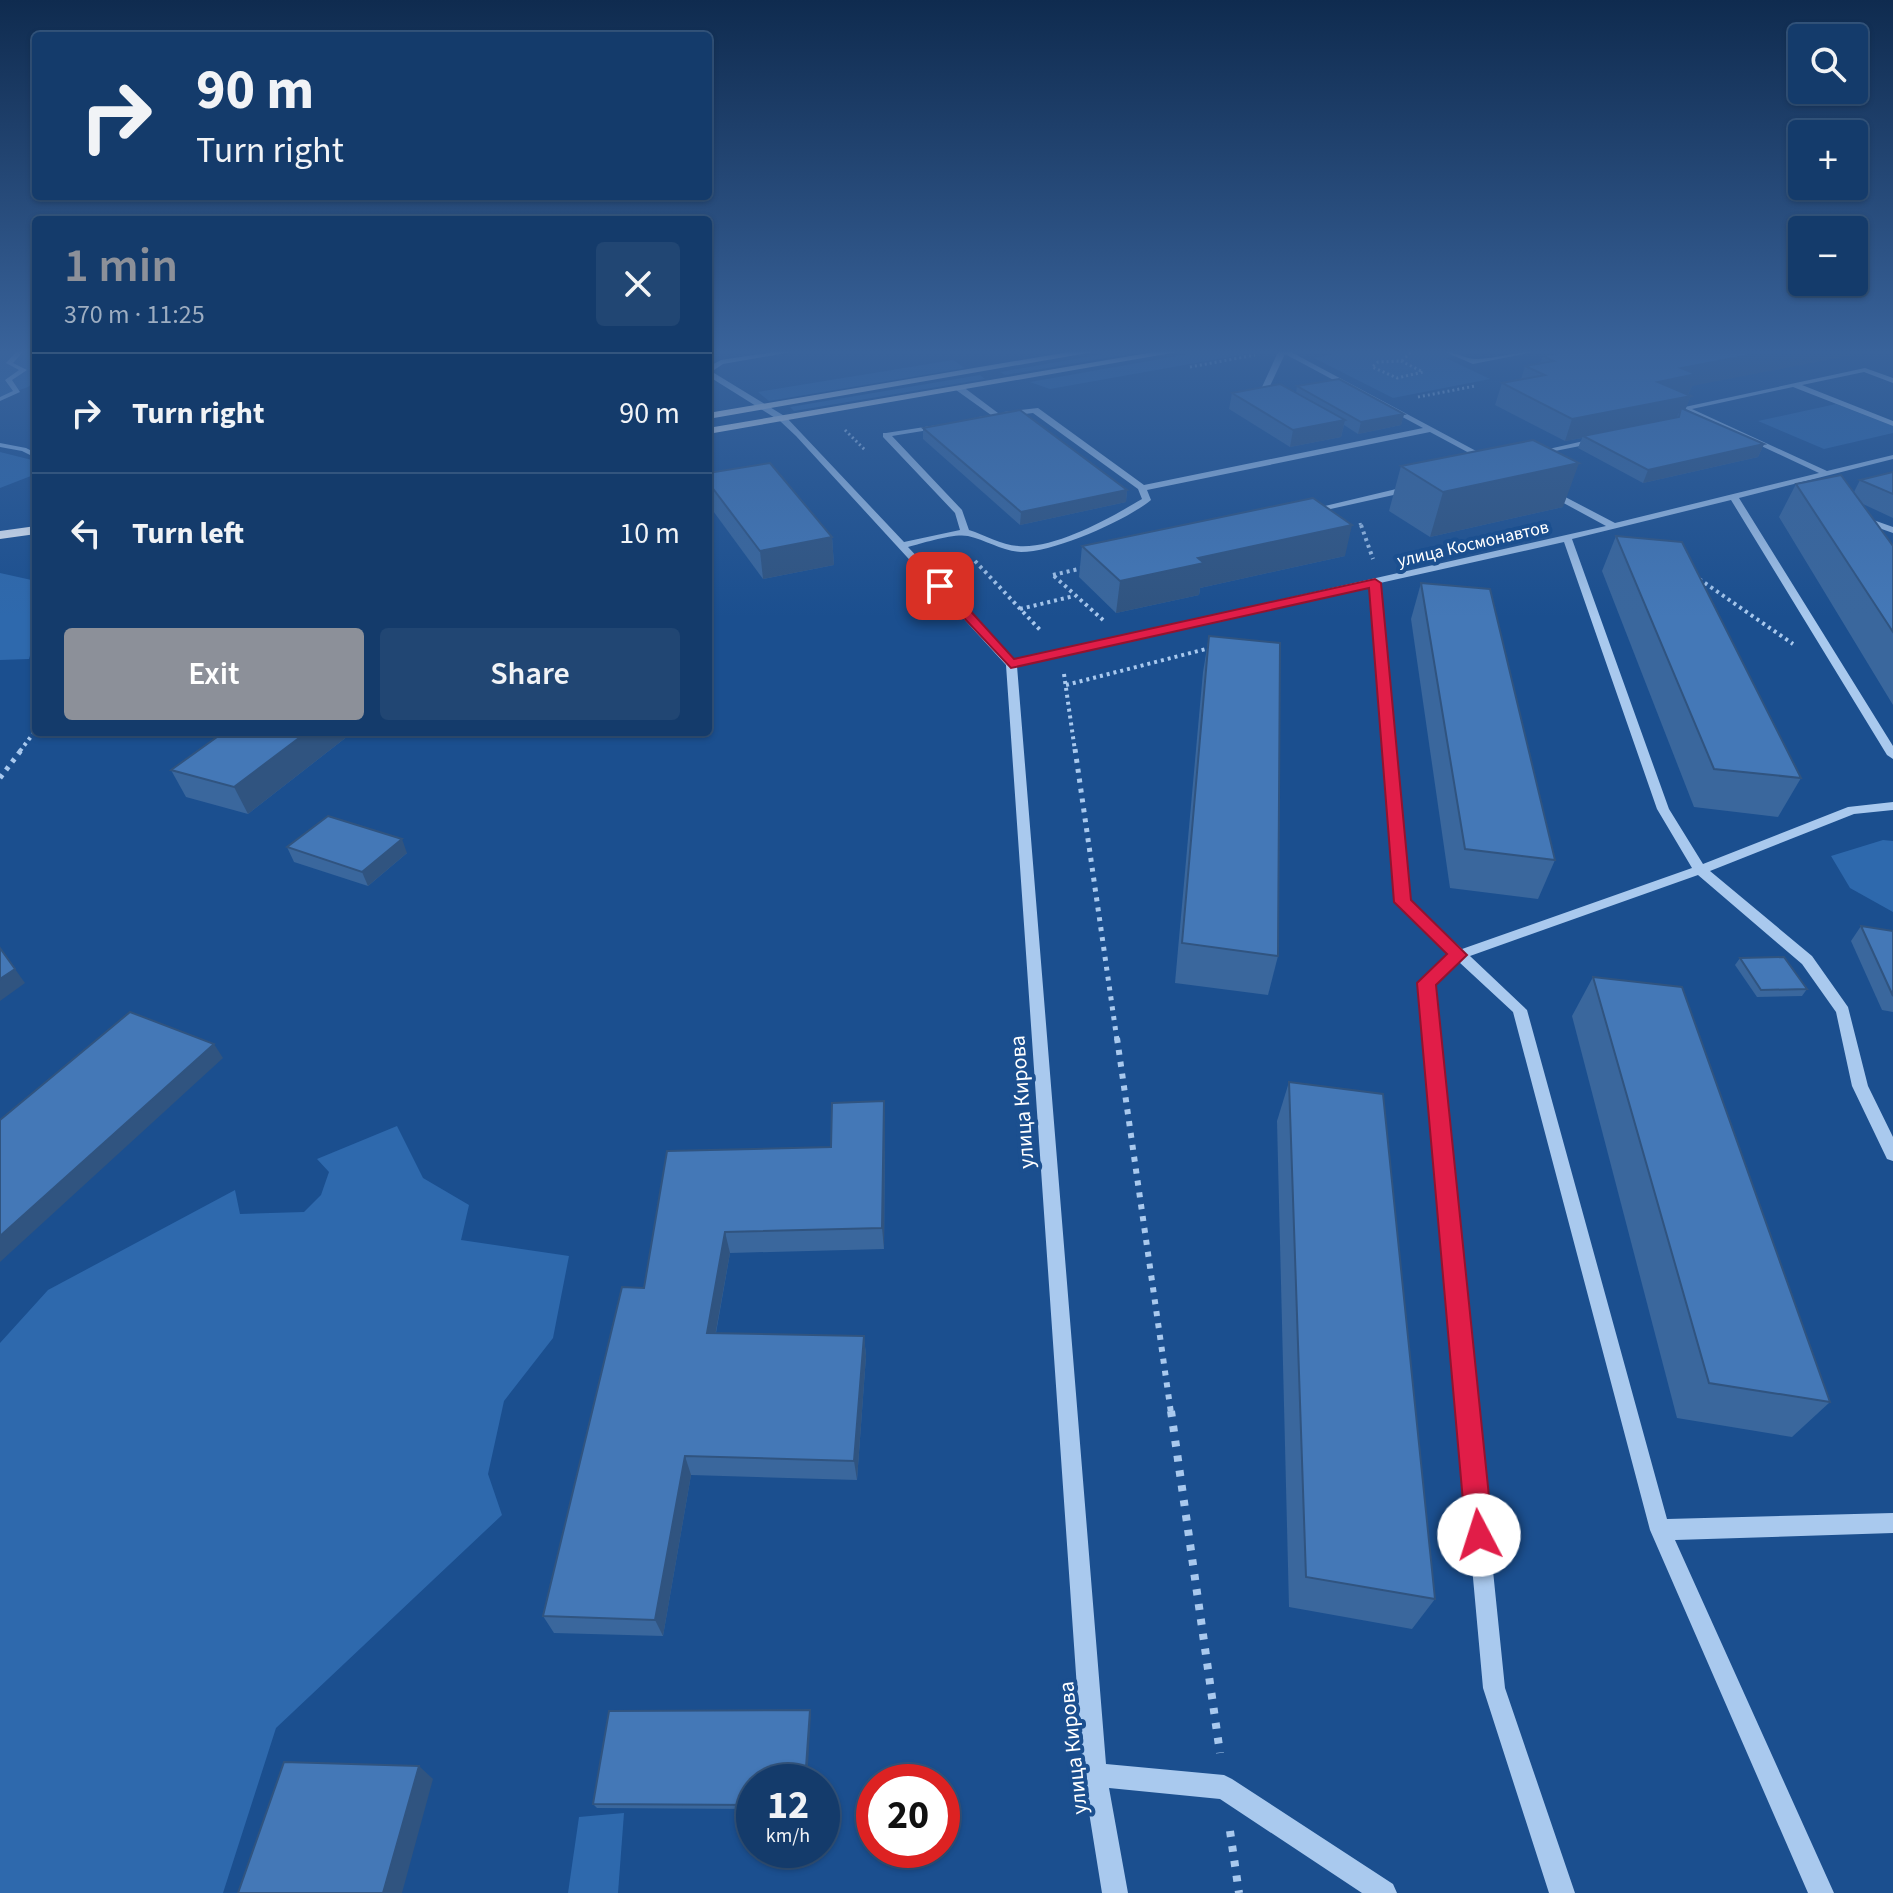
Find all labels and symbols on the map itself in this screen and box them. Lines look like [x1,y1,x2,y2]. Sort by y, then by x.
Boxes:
street label: улица Космонавтов [1395,514,1551,574]
pin [906,552,974,620]
street label: улица Кирова [1001,1034,1043,1170]
position arrow [1437,1493,1521,1577]
street label: улица Кирова [1050,1680,1096,1816]
speed limit sign: 20 [856,1764,960,1868]

